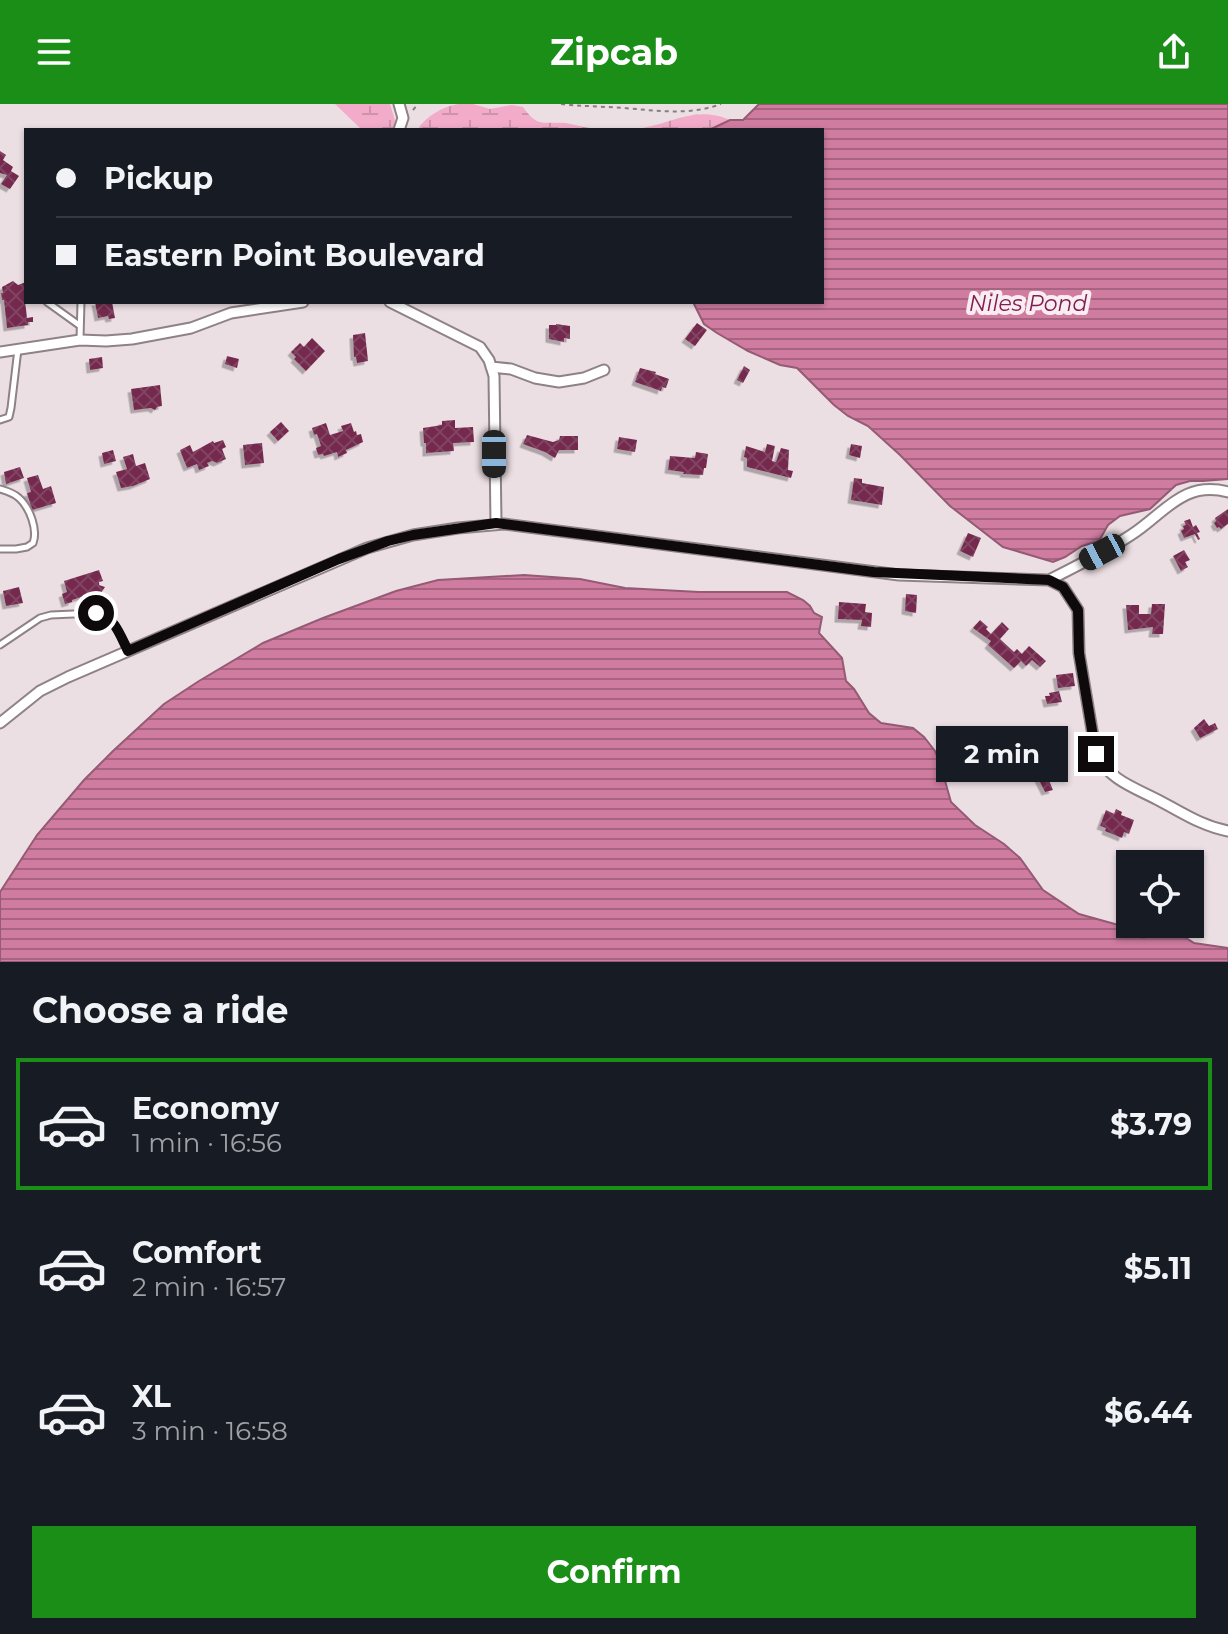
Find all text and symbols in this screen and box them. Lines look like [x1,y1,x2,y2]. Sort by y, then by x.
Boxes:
icon: menu [32,30,76,74]
text: Zipcab [550,30,678,74]
icon: share [1152,30,1196,74]
text: Pickup [104,160,213,197]
text: Eastern Point Boulevard [104,237,485,274]
water label: Niles Pond [969,290,1087,317]
car [482,430,506,478]
car [1075,530,1129,574]
route start [78,595,114,631]
callout: 2 min [936,726,1068,782]
route end [1078,736,1114,772]
text: 2 min [964,738,1040,770]
map controls [1116,850,1204,938]
button: locate [1116,850,1204,938]
text: Choose a ride [32,988,289,1032]
icon: car [36,1088,108,1160]
text: Economy [132,1090,279,1127]
text: $3.79 [1110,1106,1192,1143]
text: 1 min · 16:56 [132,1127,282,1159]
icon: car [36,1232,108,1304]
text: Comfort [132,1234,262,1271]
text: $5.11 [1124,1250,1192,1287]
text: 2 min · 16:57 [132,1271,286,1303]
icon: car [36,1376,108,1448]
text: XL [132,1378,171,1415]
text: $6.44 [1104,1394,1192,1431]
text: 3 min · 16:58 [132,1415,288,1447]
button: Confirm [32,1526,1196,1618]

